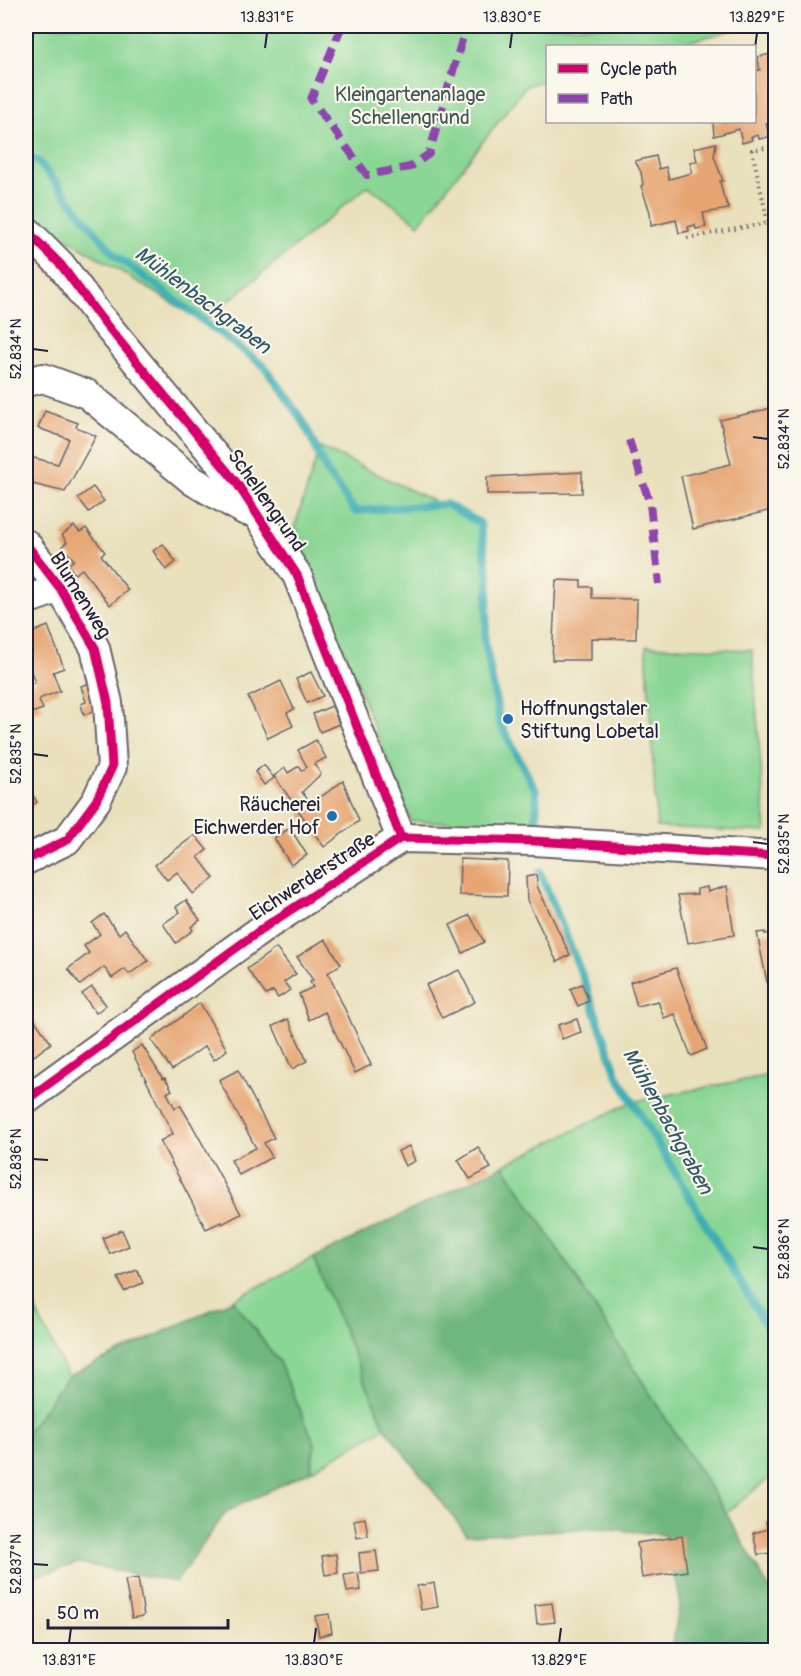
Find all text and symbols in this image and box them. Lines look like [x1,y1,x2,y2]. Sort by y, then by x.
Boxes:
text: 13.831°E [240,8,294,27]
text: 13.830°E [483,8,541,27]
text: 13.829°E [729,8,785,27]
legend [546,45,756,123]
text: Cycle path [600,58,677,81]
park label: Kleingartenanlage Schellengrund [335,82,485,130]
text: Path [600,88,633,111]
water label: Mühlenbachgraben [129,241,277,361]
text: 52.834°N [7,318,26,380]
text: 52.834°N [775,408,794,470]
street label: Schellengrund [222,444,311,557]
street label: Blumenweg [44,547,117,643]
place label: Hoffnungstaler Stiftung Lobetal [520,696,659,744]
marker: Hoffnungstaler Stiftung Lobetal [501,712,515,726]
text: 52.835°N [7,724,26,784]
place label: Räucherei Eichwerder Hof [194,792,320,840]
marker: Räucherei Eichwerder Hof [325,809,339,823]
text: 52.835°N [775,814,794,874]
street label: Eichwerderstraße [245,826,380,926]
water label: Mühlenbachgraben [616,1043,719,1200]
text: 52.836°N [7,1128,26,1190]
text: 52.836°N [775,1218,794,1280]
text: 52.837°N [7,1534,26,1594]
scale bar [48,1592,228,1630]
text: 50 m [57,1602,99,1625]
text: 13.831°E [42,1651,96,1670]
text: 13.830°E [285,1651,343,1670]
text: 13.829°E [531,1651,587,1670]

